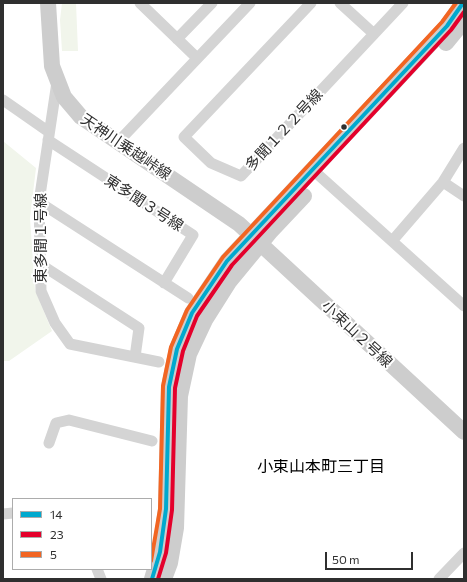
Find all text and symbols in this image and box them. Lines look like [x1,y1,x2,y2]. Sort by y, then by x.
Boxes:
street label: 多聞１２２号線 [242,85,326,175]
street label: 天神川乗越峠線 [77,110,175,184]
unlabelled marker [339,122,349,132]
street label: 東多聞３号線 [101,171,187,235]
street label: 東多聞１号線 [32,193,50,283]
street label: 小束山２号線 [318,297,396,371]
district label: 小束山本町三丁目 [257,457,385,477]
legend [12,498,152,570]
text: 14 [50,507,62,521]
text: 23 [50,527,64,541]
scale bar [327,544,415,570]
text: 5 [50,547,57,561]
text: 50 m [332,552,360,566]

